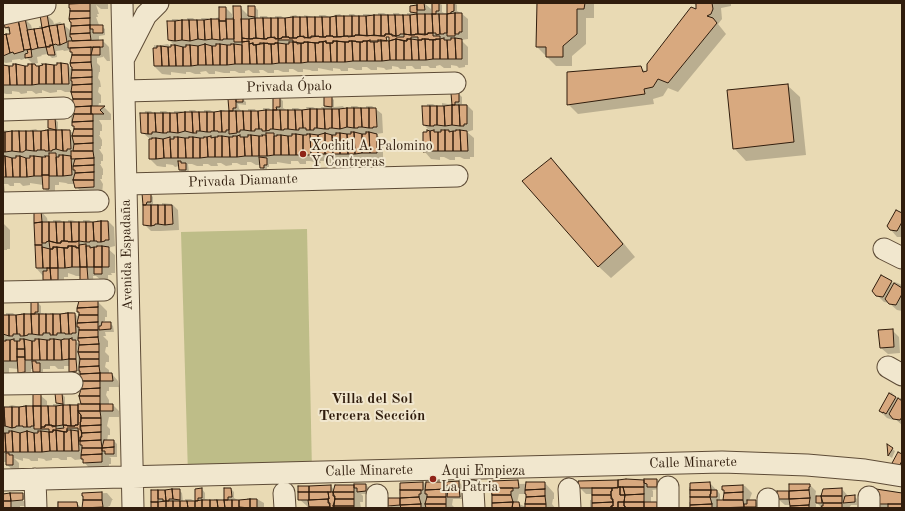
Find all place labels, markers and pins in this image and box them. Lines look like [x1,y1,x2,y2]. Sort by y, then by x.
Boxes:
place label: Xochitl A. Palomino Y Contreras [311,138,433,170]
marker: Xochitl A. Palomino Y Contreras [298,149,308,159]
place label: Aqui Empieza La Patria [441,463,525,496]
marker: Aqui Empieza La Patria [428,474,438,484]

